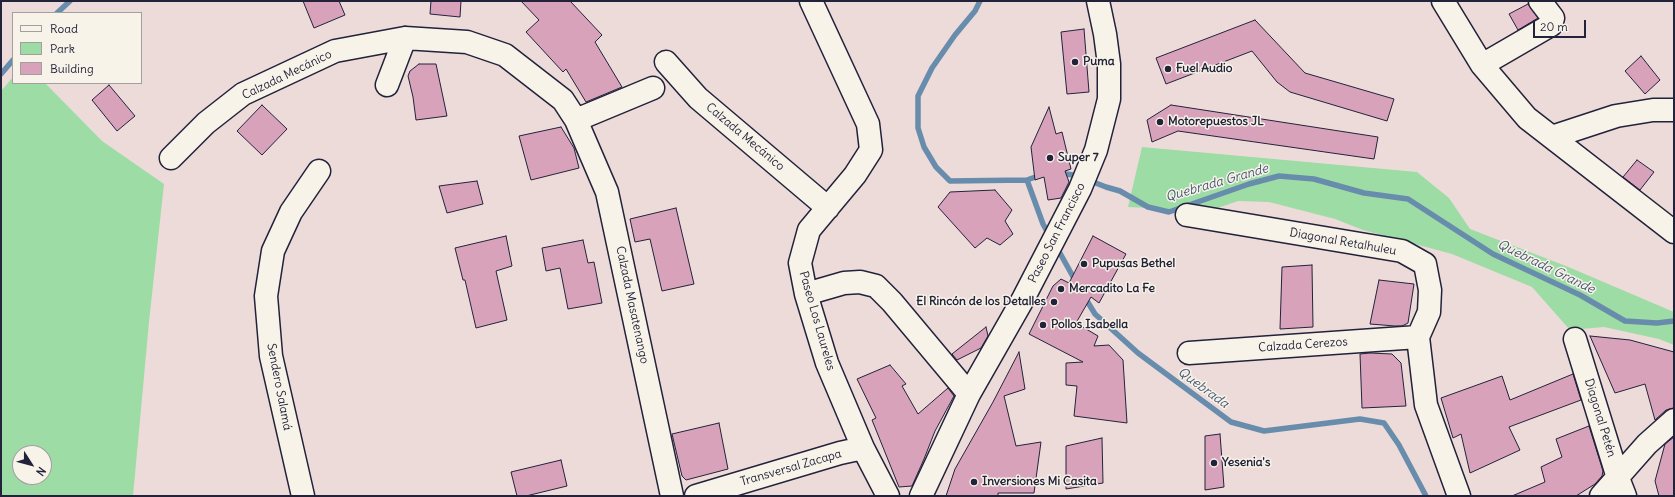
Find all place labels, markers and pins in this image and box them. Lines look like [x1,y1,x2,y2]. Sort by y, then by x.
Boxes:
place label: Puma [1083,55,1115,69]
marker: Puma [1070,57,1080,67]
place label: Fuel Audio [1176,62,1232,76]
marker: Fuel Audio [1163,64,1173,74]
place label: Motorepuestos JL [1168,115,1264,129]
marker: Motorepuestos JL [1155,117,1165,127]
place label: Super 7 [1058,151,1099,165]
marker: Super 7 [1045,153,1055,163]
place label: Pupusas Bethel [1092,257,1175,271]
marker: Pupusas Bethel [1079,259,1089,269]
place label: Mercadito La Fe [1069,282,1155,296]
marker: Mercadito La Fe [1056,284,1066,294]
place label: El Rincón de los Detalles [916,295,1046,309]
marker: El Rincón de los Detalles [1049,297,1059,307]
place label: Pollos Isabella [1051,318,1128,332]
marker: Pollos Isabella [1038,320,1048,330]
place label: Yesenia's [1222,456,1270,470]
marker: Yesenia's [1209,458,1219,468]
place label: Inversiones Mi Casita [982,475,1097,489]
marker: Inversiones Mi Casita [969,477,979,487]

